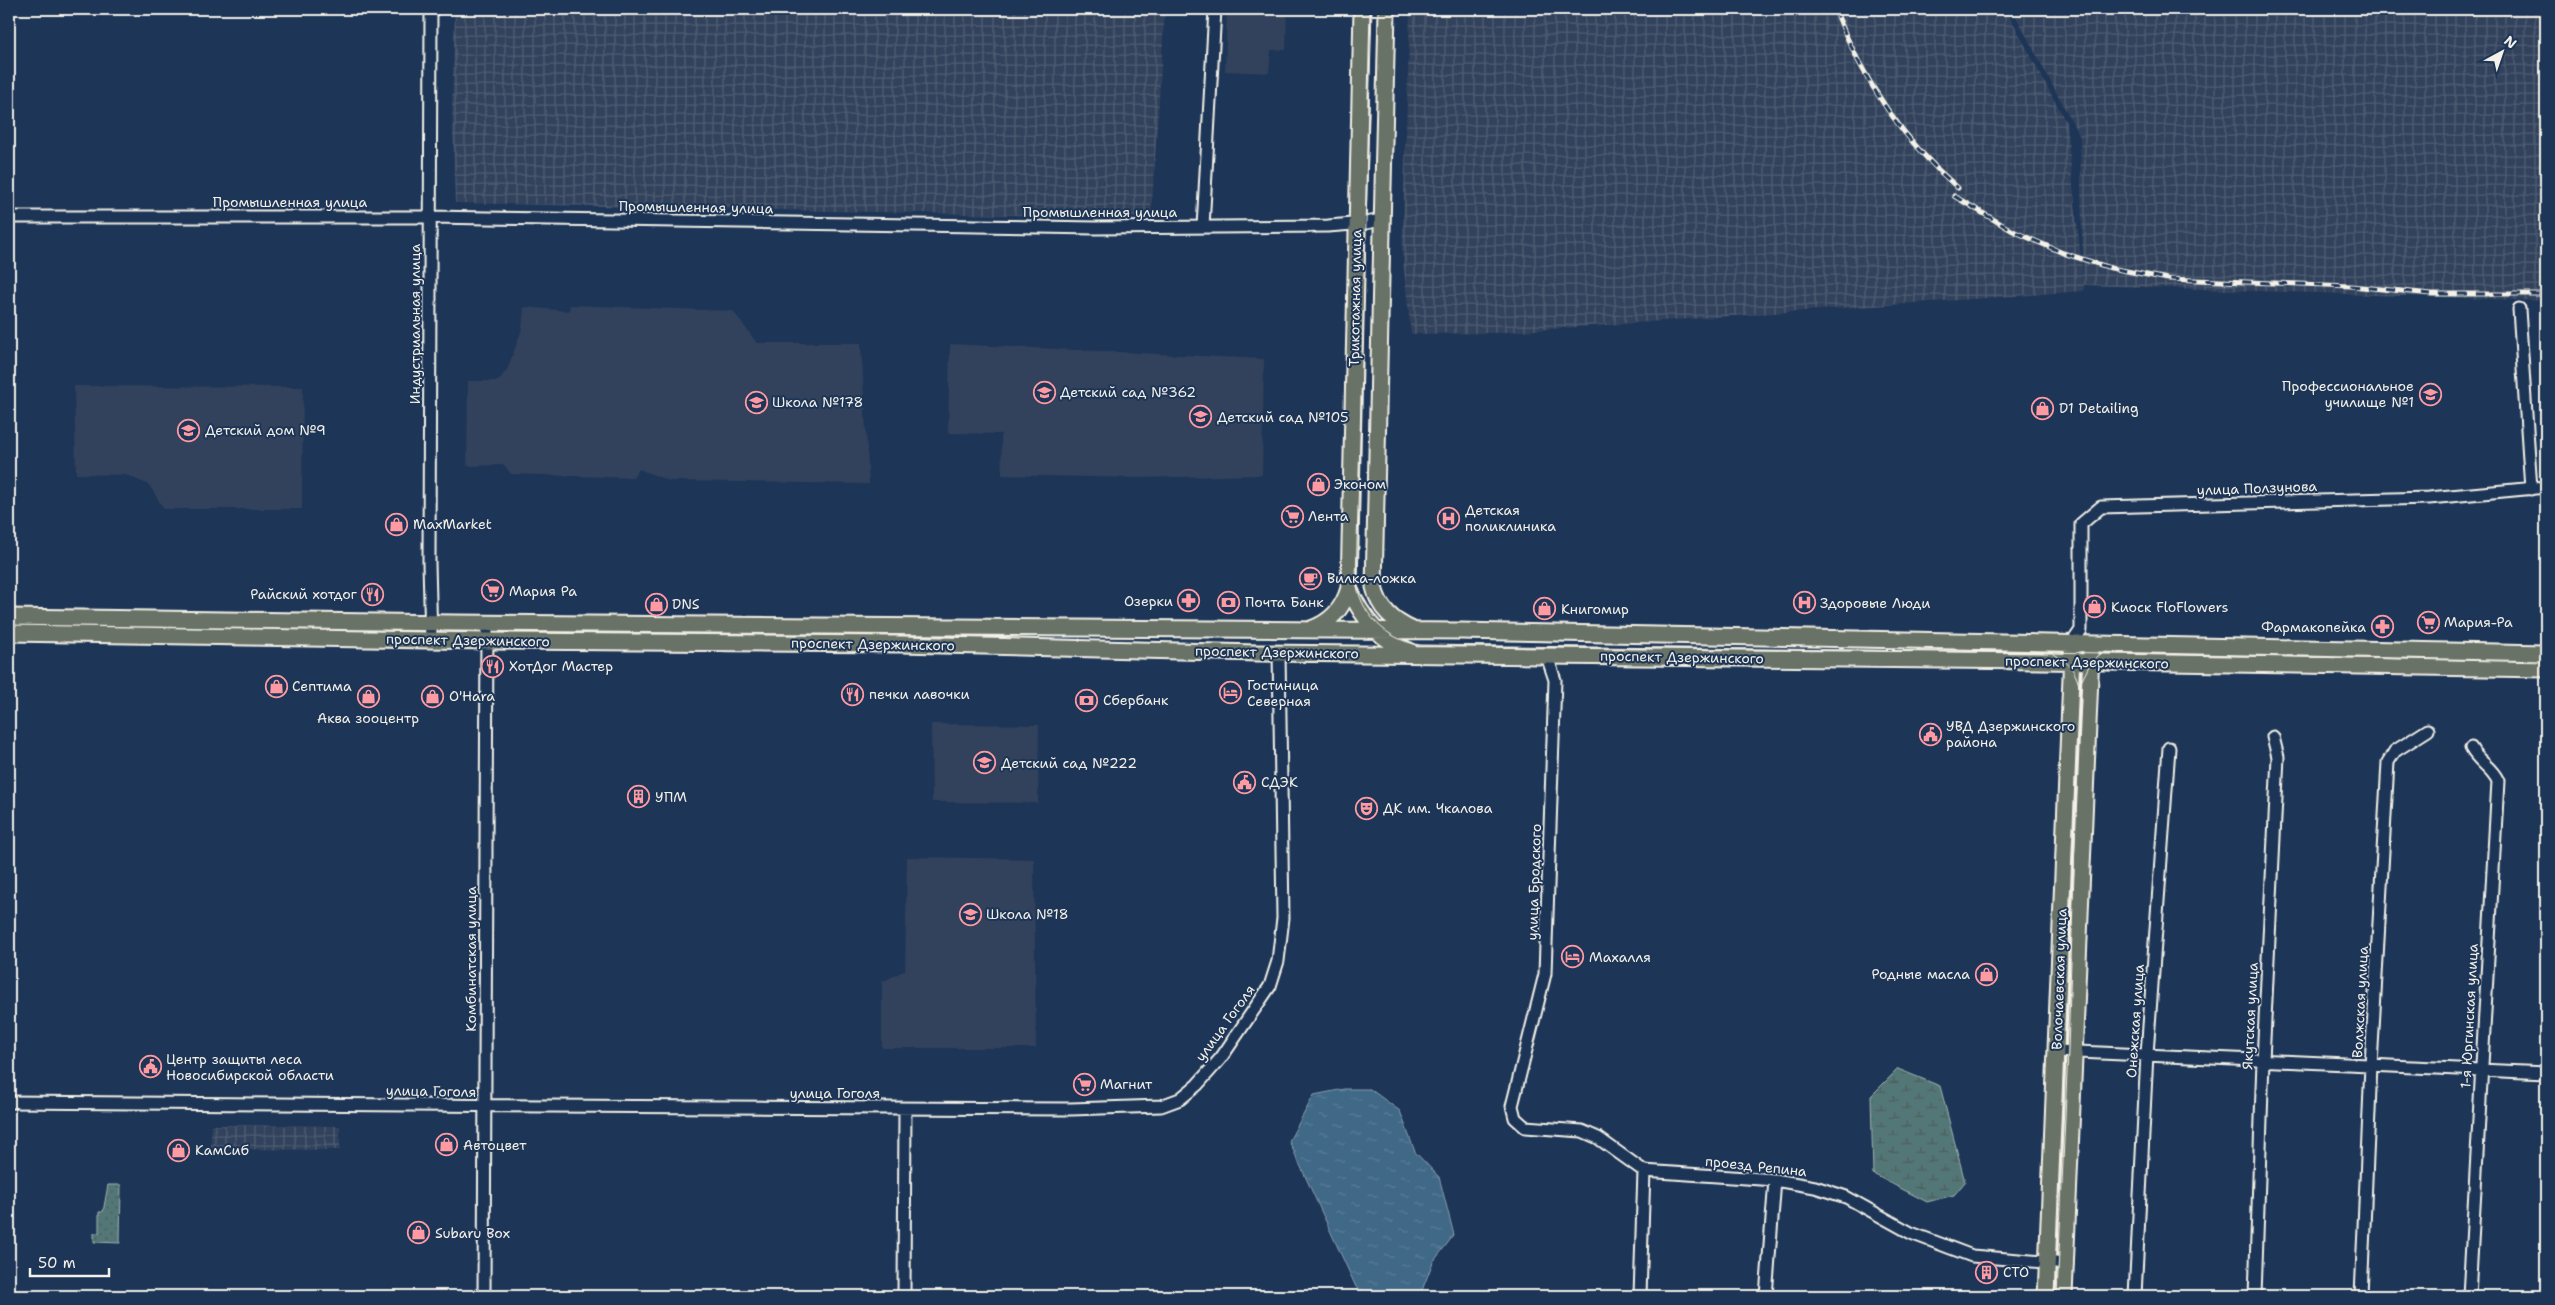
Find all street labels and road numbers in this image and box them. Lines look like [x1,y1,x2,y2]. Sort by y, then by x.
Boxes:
street label: Промышленная улица [213,193,368,211]
street label: Промышленная улица [619,197,774,217]
street label: Промышленная улица [1023,203,1178,221]
street label: Трикотажная улица [1345,229,1365,367]
street label: Индустриальная улица [406,243,424,404]
street label: улица Ползунова [2197,477,2318,499]
street label: проспект Дзержинского [386,630,550,650]
street label: проспект Дзержинского [791,634,955,654]
street label: проспект Дзержинского [1195,642,1359,662]
street label: проспект Дзержинского [1600,647,1764,667]
street label: проспект Дзержинского [2005,652,2169,672]
street label: улица Бродского [1523,823,1545,941]
street label: Комбинатская улица [462,886,480,1032]
street label: Волочаевская улица [2048,908,2070,1050]
street label: 1-я Юргинская улица [2456,943,2482,1089]
street label: Волжская улица [2348,945,2372,1059]
street label: Якутская улица [2238,961,2262,1070]
street label: Онежская улица [2122,963,2148,1078]
street label: улица Гоголя [1191,981,1259,1065]
street label: улица Гоголя [386,1081,476,1101]
street label: улица Гоголя [790,1084,880,1102]
street label: проезд Репина [1704,1152,1808,1180]

